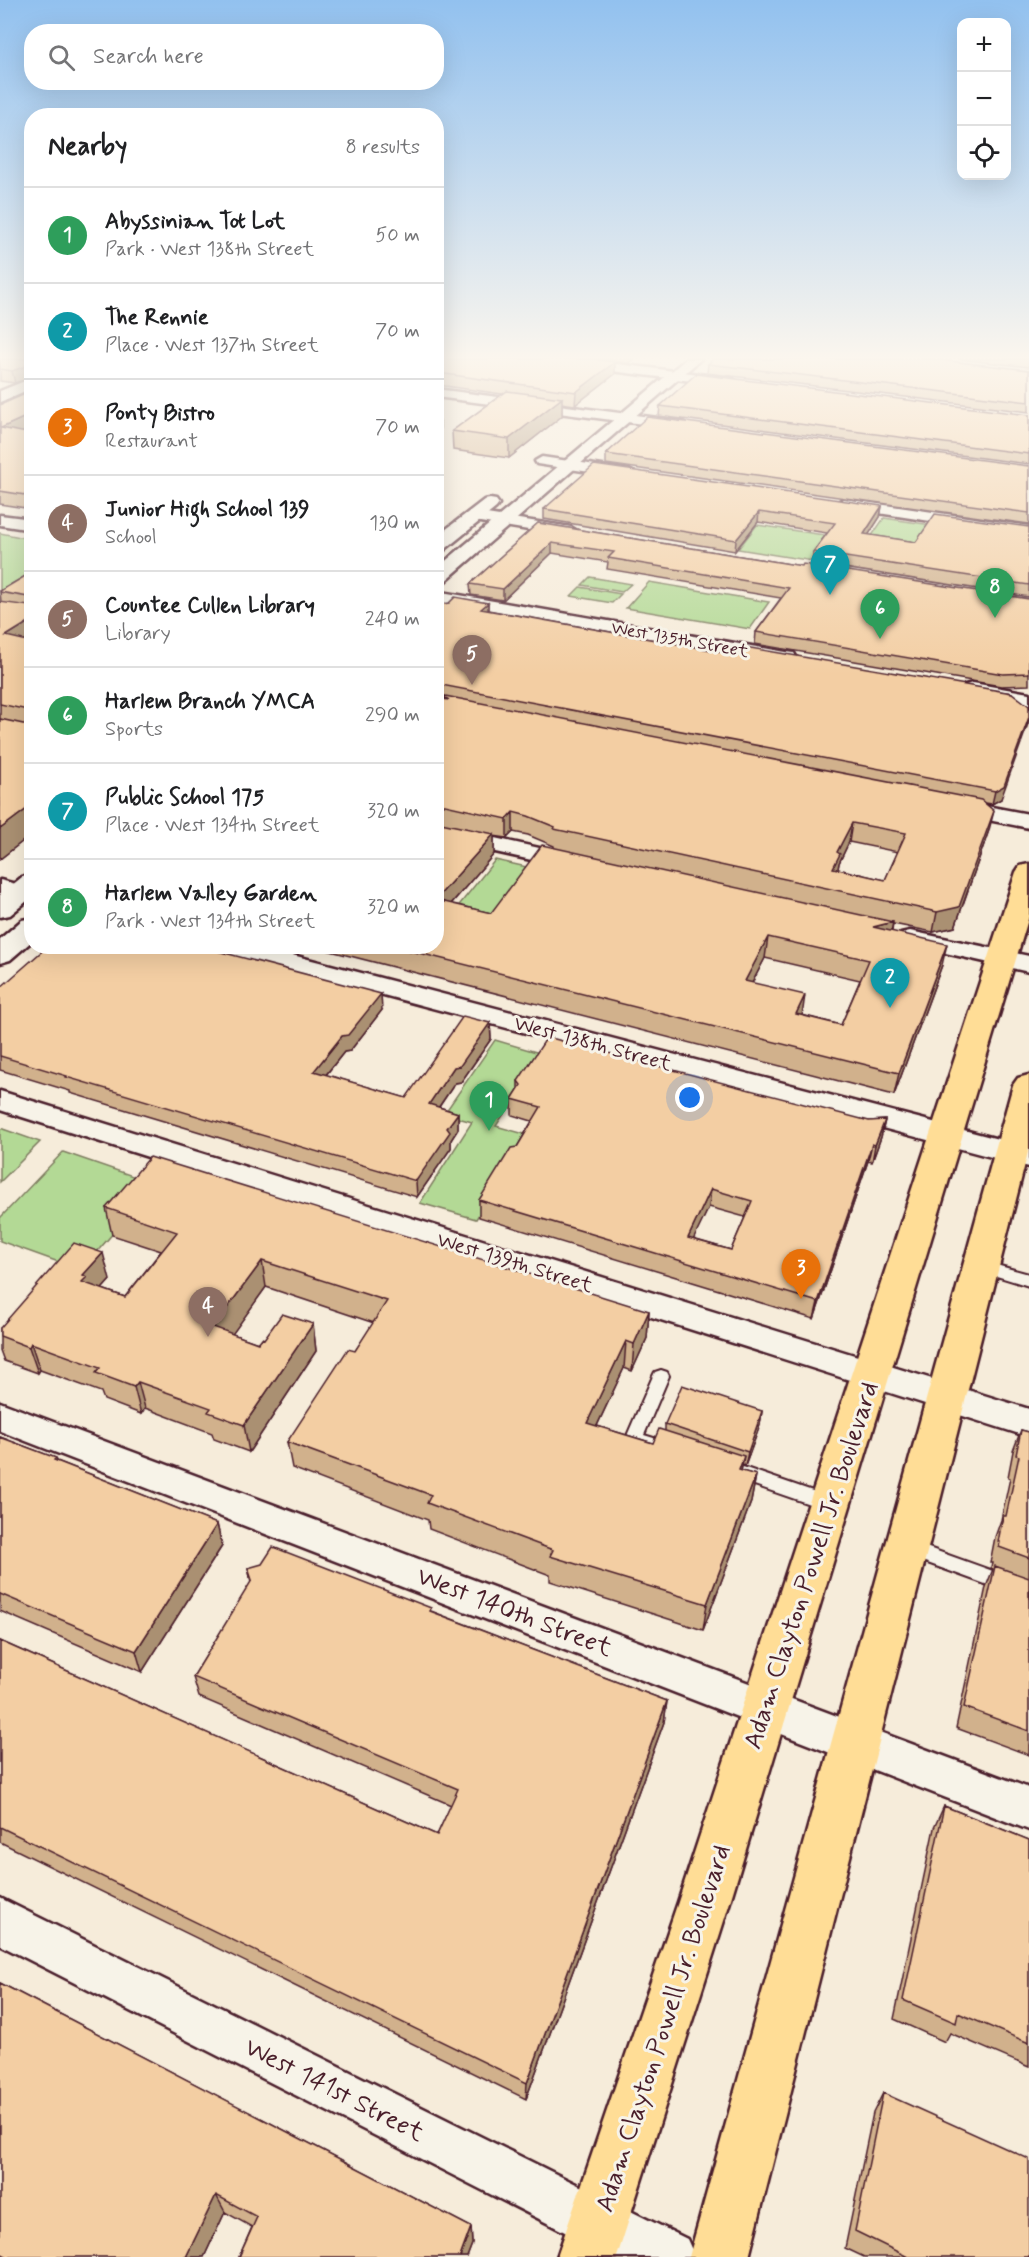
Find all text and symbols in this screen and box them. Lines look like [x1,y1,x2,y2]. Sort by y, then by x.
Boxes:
map controls [957,18,1011,180]
button: + [957,18,1011,72]
search box [24,24,444,90]
icon: search [45,41,78,74]
text: Search here [93,43,204,71]
button: − [957,72,1011,126]
button: locate [957,126,1011,180]
text: Nearby [48,130,127,164]
text: 8 results [346,134,420,161]
text: Abyssinian Tot Lot [105,208,285,236]
text: 1 [63,222,72,249]
text: 50 m [375,222,420,249]
text: Park · West 138th Street [105,236,314,263]
text: The Rennie [105,304,209,332]
text: 2 [63,318,72,345]
text: 70 m [375,318,420,345]
text: Place · West 137th Street [105,332,319,359]
text: Ponty Bistro [105,400,215,428]
text: 3 [63,414,72,441]
text: 70 m [375,414,420,441]
text: Restaurant [105,428,198,455]
text: Junior High School 139 [105,496,310,524]
text: 4 [62,510,73,537]
text: 130 m [369,510,420,537]
text: School [105,524,157,551]
pin: 7 [810,546,850,595]
pin: 8 [976,568,1014,618]
pin: 6 [860,590,900,639]
text: Countee Cullen Library [105,592,315,620]
text: 5 [62,606,74,633]
text: 240 m [365,606,420,633]
street label: West 135th Street [609,616,751,664]
text: Library [105,620,171,647]
pin: 5 [452,636,492,685]
text: Harlem Branch YMCA [105,688,315,716]
text: 6 [62,702,73,729]
text: 290 m [365,702,420,729]
text: Sports [105,716,163,743]
text: Public School 175 [105,784,264,812]
text: 7 [61,798,74,825]
text: 320 m [367,798,420,825]
text: Place · West 134th Street [105,812,320,839]
text: Harlem Valley Garden [105,880,317,908]
text: 8 [62,894,73,921]
text: 320 m [367,894,420,921]
text: Park · West 134th Street [105,908,315,935]
pin: 2 [870,958,910,1008]
street label: West 138th Street [511,1010,675,1079]
pin: 1 [470,1082,508,1131]
your location [675,1083,704,1112]
street label: West 139th Street [433,1226,597,1300]
pin: 3 [782,1250,820,1299]
pin: 4 [188,1288,228,1337]
street label: Adam Clayton Powell Jr. Boulevard [736,1378,887,1754]
street label: West 140th Street [412,1560,617,1666]
street label: Adam Clayton Powell Jr. Boulevard [588,1841,739,2217]
street label: West 141st Street [238,2031,430,2151]

